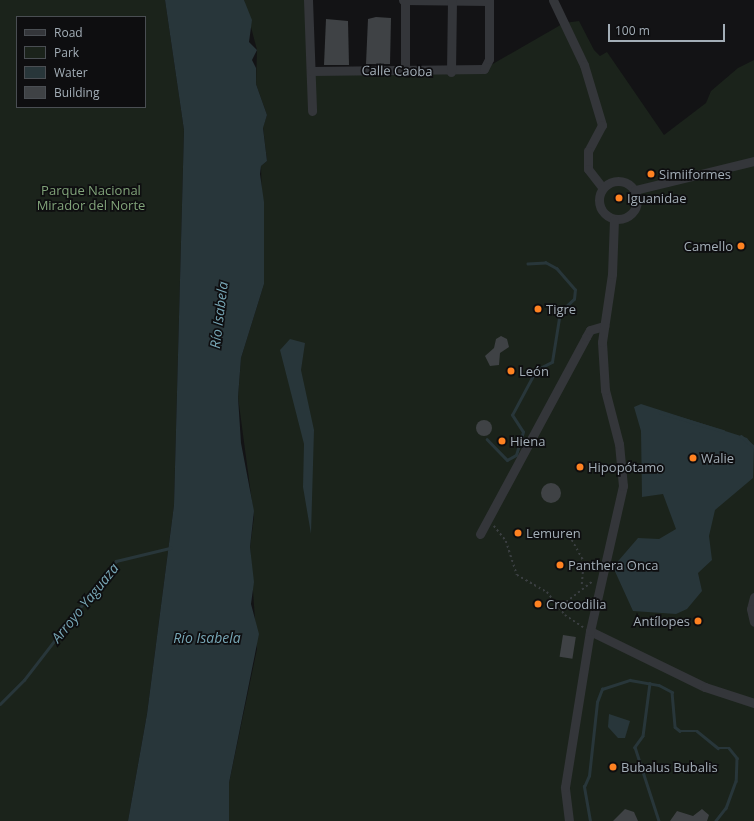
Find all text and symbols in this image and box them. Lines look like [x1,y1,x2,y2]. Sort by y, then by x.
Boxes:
legend [16,16,146,108]
scale bar [610,16,727,42]
text: 100 m [615,22,650,39]
text: Road [54,24,83,41]
text: Park [54,44,79,61]
street label: Calle Caoba [361,63,433,79]
text: Water [54,64,88,81]
text: Building [54,84,99,101]
place label: Simiiformes [659,166,731,182]
marker: Simiiformes [646,169,656,179]
park label: Parque Nacional Mirador del Norte [37,183,145,214]
place label: Iguanidae [627,190,687,206]
marker: Iguanidae [614,193,624,203]
place label: Camello [684,238,733,254]
marker: Camello [736,241,746,251]
water label: Río Isabela [207,281,231,349]
place label: Tigre [546,301,576,317]
marker: Tigre [533,304,543,314]
place label: León [519,363,549,379]
marker: León [506,366,516,376]
place label: Hiena [510,433,545,449]
marker: Hiena [497,436,507,446]
place label: Walie [701,450,734,466]
marker: Walie [688,453,698,463]
place label: Hipopótamo [588,459,664,475]
marker: Hipopótamo [575,462,585,472]
place label: Lemuren [526,525,581,541]
marker: Lemuren [513,528,523,538]
place label: Panthera Onca [568,557,658,573]
water label: Arroyo Yaguaza [48,560,122,646]
marker: Panthera Onca [555,560,565,570]
place label: Crocodilia [546,596,606,612]
marker: Crocodilia [533,599,543,609]
place label: Antílopes [633,613,690,629]
marker: Antílopes [693,616,703,626]
water label: Río Isabela [173,630,241,646]
place label: Bubalus Bubalis [621,759,718,775]
marker: Bubalus Bubalis [608,762,618,772]

